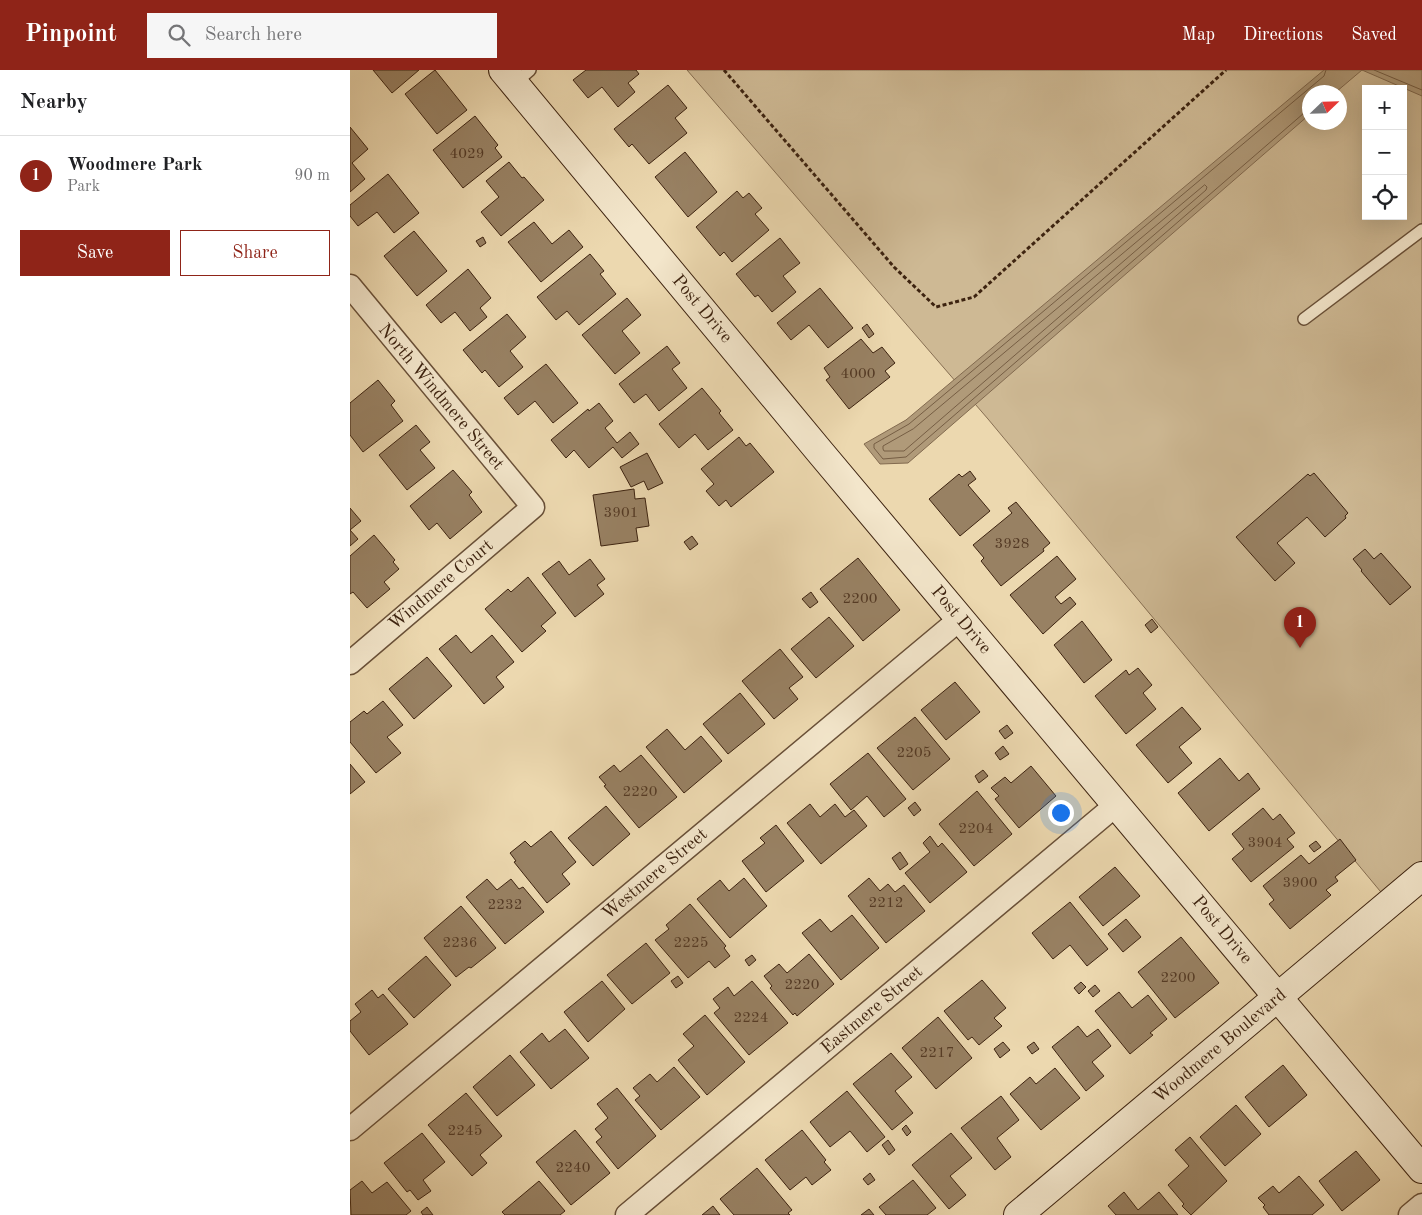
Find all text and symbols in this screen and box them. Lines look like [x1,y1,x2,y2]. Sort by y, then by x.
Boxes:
search box [147,13,497,58]
icon: search [165,21,193,49]
text: Pinpoint [25,23,117,47]
text: Search here [205,26,302,45]
text: Map [1182,26,1215,44]
text: Directions [1243,26,1323,44]
text: Saved [1351,26,1397,44]
north arrow [1302,85,1347,130]
map controls [1362,85,1407,220]
button: + [1362,85,1407,130]
text: Nearby [20,92,88,113]
button: − [1362,130,1407,175]
house number: 4029 [450,147,484,162]
text: Woodmere Park [67,156,203,175]
text: 1 [31,168,41,184]
text: 90 m [294,168,330,184]
button: locate [1362,175,1407,220]
text: Park [67,179,100,195]
button: Save [20,230,170,276]
button: Share [180,230,330,276]
street label: Post Drive [669,272,735,346]
street label: North Windmere Street [375,320,507,474]
house number: 4000 [841,367,875,382]
house number: 3901 [604,506,638,521]
street label: Windmere Court [385,536,497,634]
house number: 3928 [995,537,1029,552]
street label: Post Drive [928,583,994,657]
house number: 2200 [843,592,877,607]
pin: 1 [1284,607,1316,648]
house number: 2205 [897,746,931,761]
house number: 2220 [623,785,657,800]
your location [1048,800,1074,826]
house number: 2204 [959,822,993,837]
street label: Westmere Street [599,825,711,923]
house number: 3904 [1248,836,1282,851]
house number: 3900 [1283,876,1317,891]
street label: Post Drive [1189,893,1255,967]
house number: 2212 [869,896,903,911]
house number: 2232 [488,898,522,913]
house number: 2236 [443,936,477,951]
house number: 2225 [674,936,708,951]
street label: Eastmere Street [818,962,926,1058]
house number: 2200 [1161,971,1195,986]
house number: 2220 [785,978,819,993]
street label: Woodmere Boulevard [1150,986,1290,1106]
house number: 2224 [734,1011,768,1026]
house number: 2217 [920,1046,954,1061]
house number: 2245 [448,1124,482,1139]
house number: 2240 [556,1161,590,1176]

